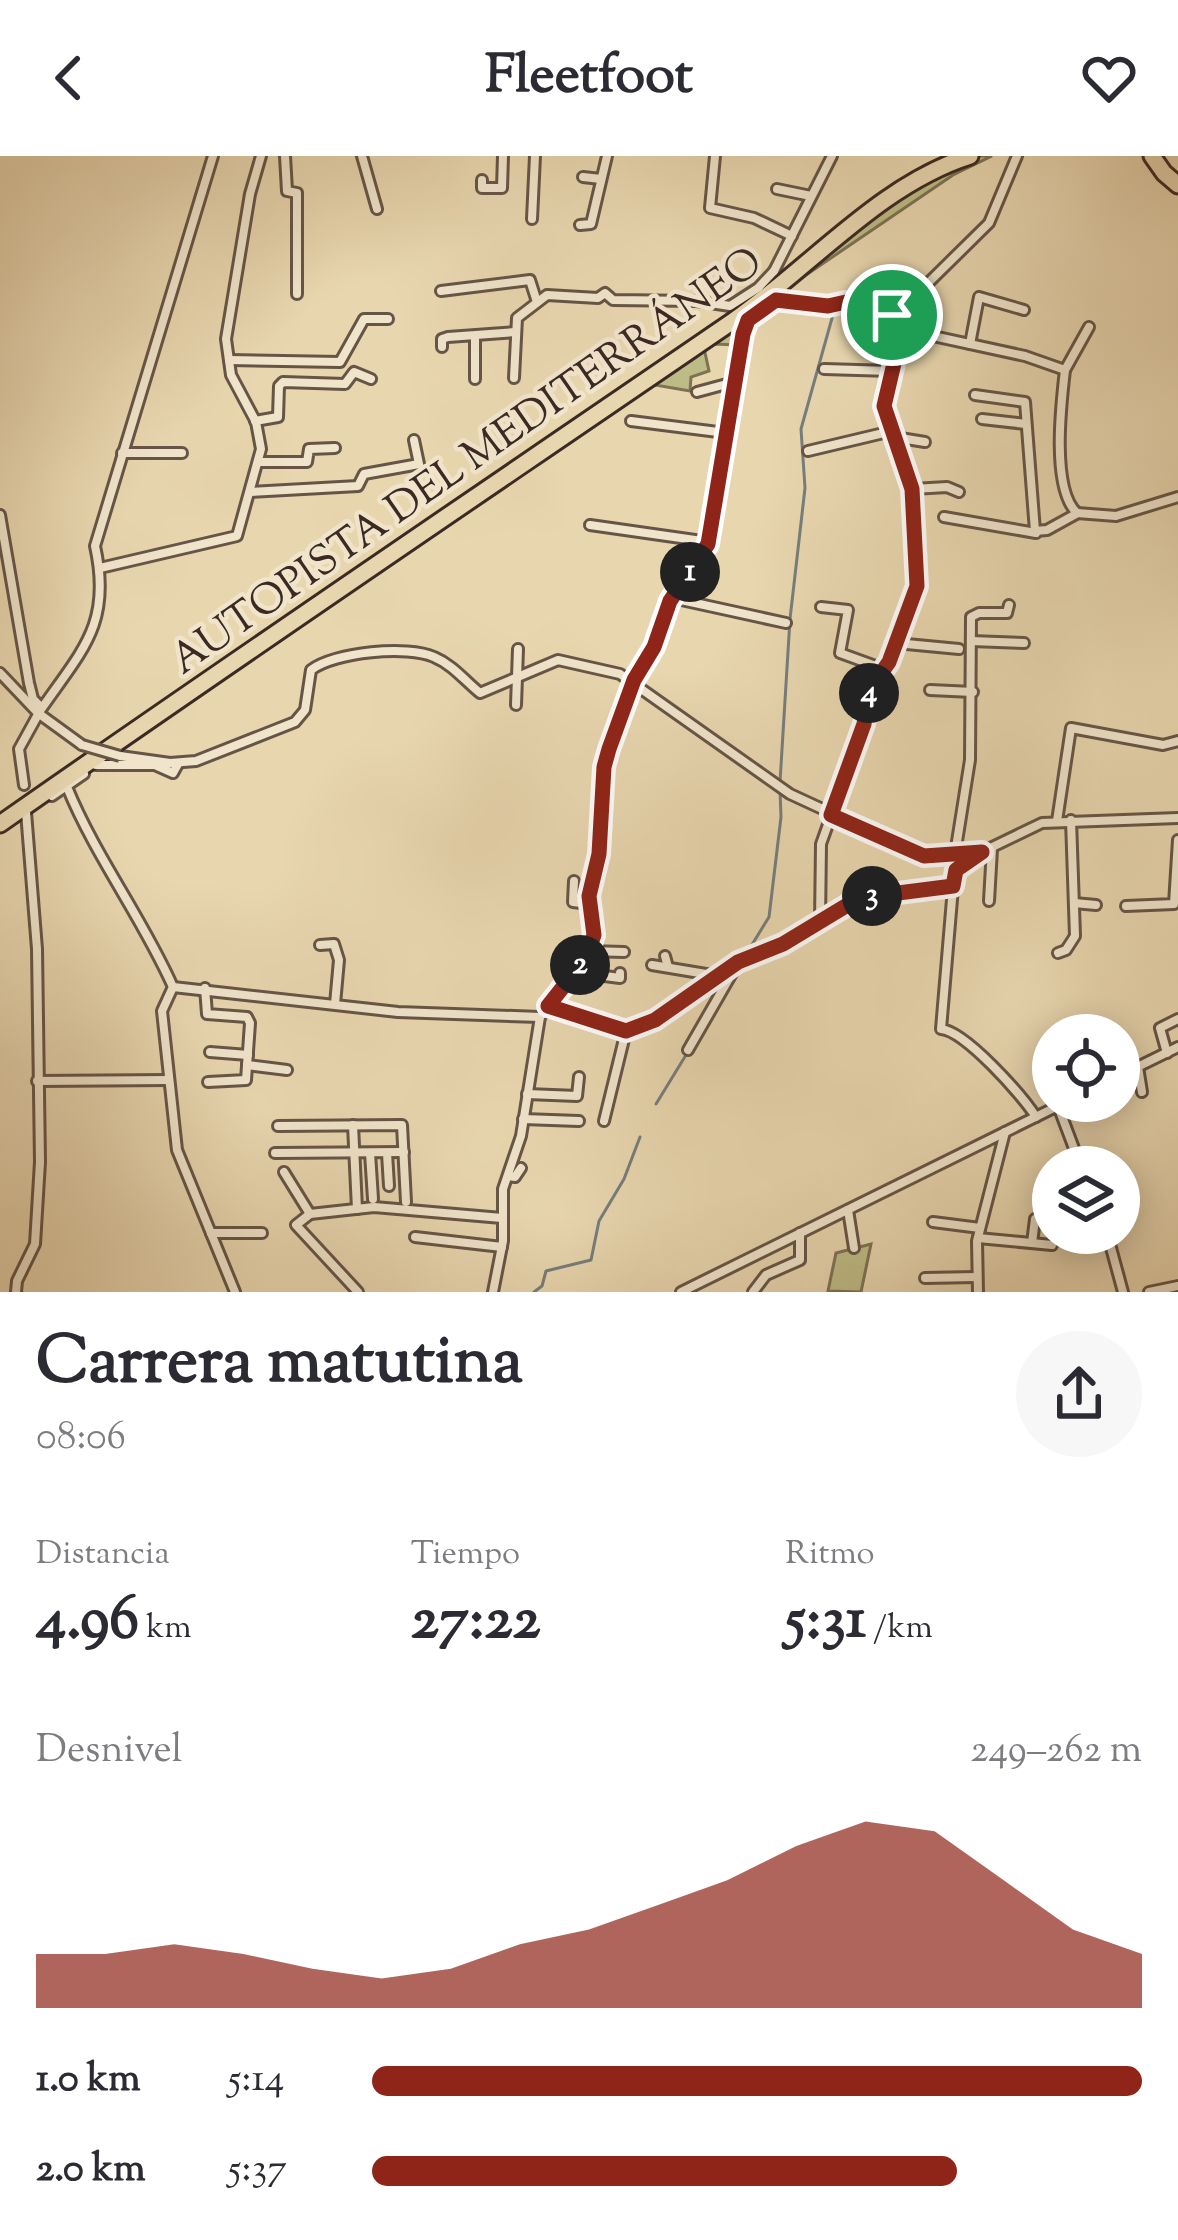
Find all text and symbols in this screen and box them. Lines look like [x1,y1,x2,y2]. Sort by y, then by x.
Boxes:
text: Fleetfoot [485,39,693,117]
icon: back [36,45,102,111]
icon: heart [1076,45,1142,111]
street label: AUTOPISTA DEL MEDITERRÁNEO [160,235,776,691]
pin [841,264,943,366]
icon: arrive [859,282,925,348]
pin: 1 [660,542,720,602]
text: 1 [684,548,696,596]
pin: 4 [839,663,899,723]
text: 4 [861,669,877,717]
pin: 3 [842,866,902,926]
text: 3 [865,872,879,920]
pin: 2 [550,935,610,995]
text: 2 [572,941,588,989]
map controls [1032,1014,1140,1254]
button: locate [1032,1014,1140,1122]
button: layers [1032,1146,1140,1254]
text: Carrera matutina [36,1318,523,1413]
button: share [1016,1331,1142,1457]
text: 08:06 [36,1411,126,1467]
text: Distancia [36,1531,170,1579]
text: Tiempo [411,1531,520,1579]
text: Ritmo [785,1531,875,1579]
text: 4.96 [36,1579,139,1666]
text: 27:22 [411,1579,541,1666]
text: 5:31 [785,1579,866,1666]
text: km [139,1605,191,1653]
text: /km [866,1605,933,1653]
text: Desnivel [36,1724,182,1780]
text: 249–262 m [970,1724,1142,1780]
text: 1.0 km [36,2053,140,2109]
text: 5:14 [228,2053,284,2109]
text: 2.0 km [36,2143,145,2199]
text: 5:37 [228,2143,287,2199]

